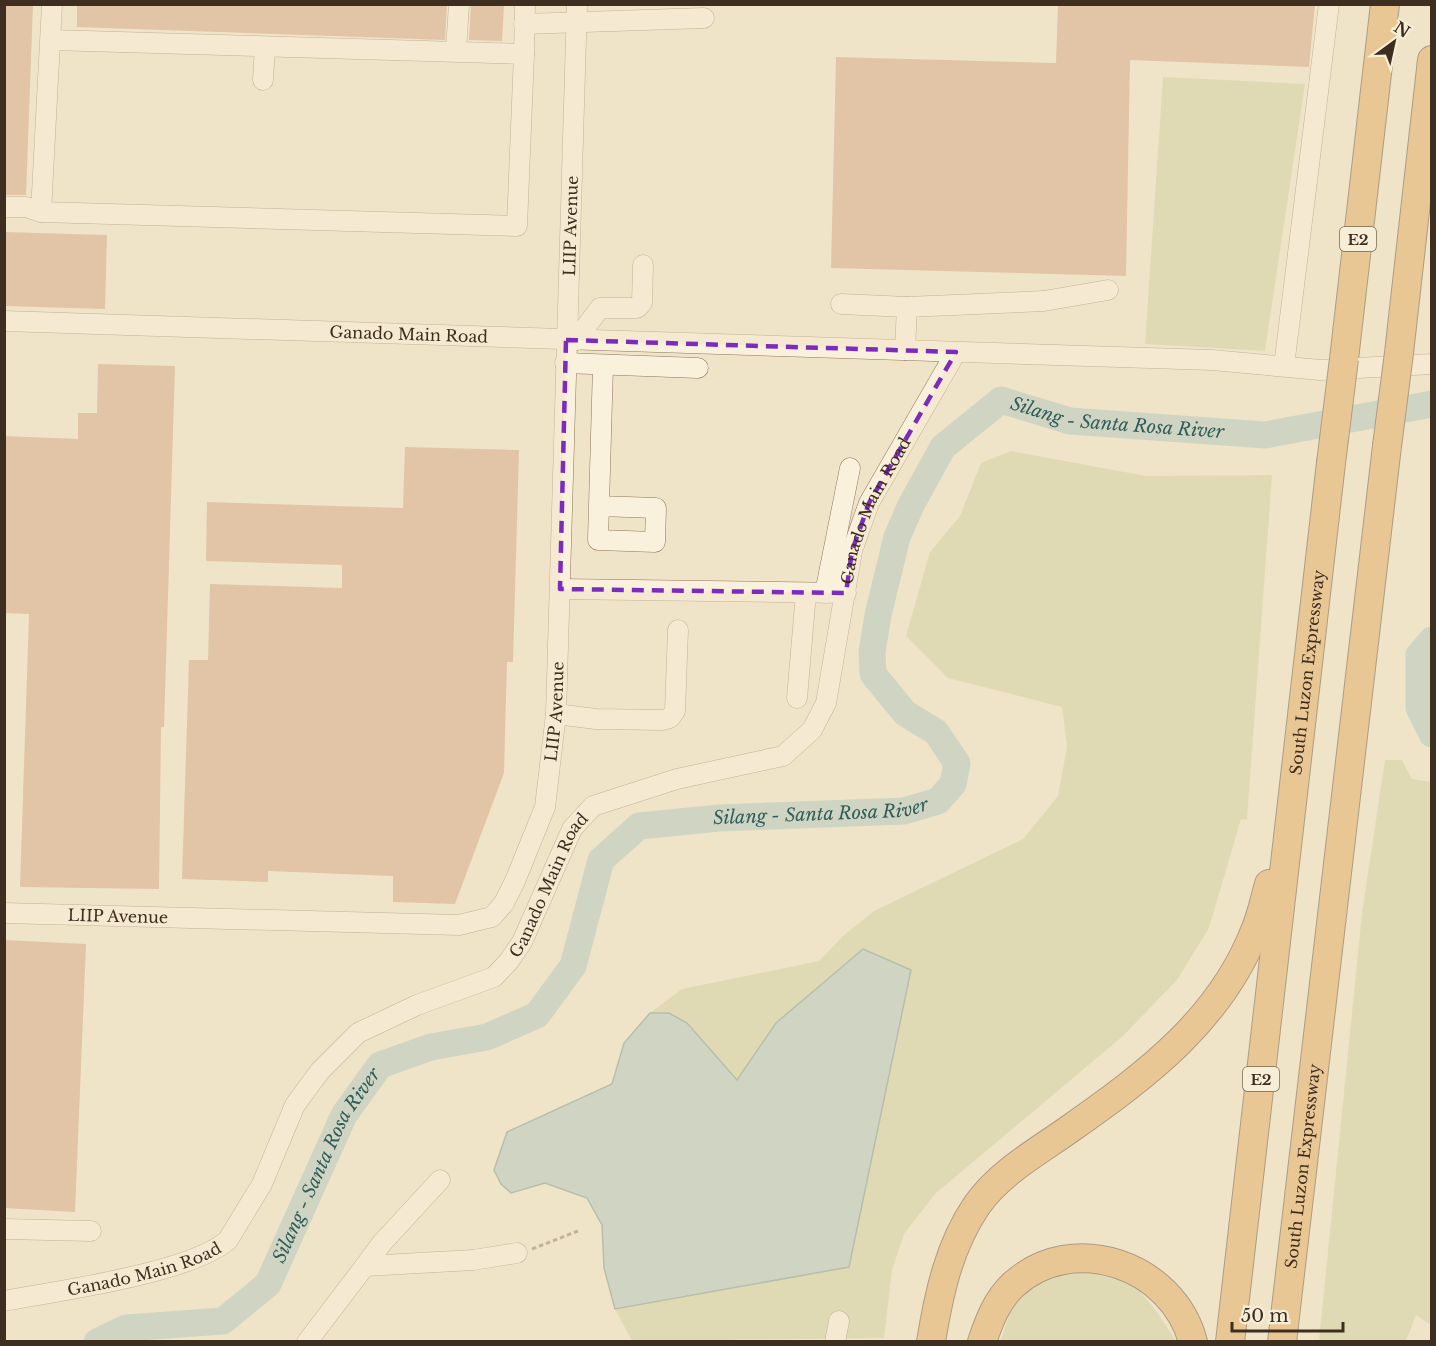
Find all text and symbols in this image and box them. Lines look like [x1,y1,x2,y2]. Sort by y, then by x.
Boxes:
north arrow [1364,12,1424,72]
text: N [1390,17,1414,42]
street label: LIIP Avenue [559,175,582,276]
road number: E2 [1340,227,1376,251]
street label: Ganado Main Road [329,322,489,347]
water label: Silang - Santa Rosa River [1008,393,1225,443]
street label: Ganado Main Road [837,434,915,586]
street label: South Luzon Expressway [1285,568,1329,776]
street label: LIIP Avenue [540,661,568,763]
water label: Silang - Santa Rosa River [712,793,932,830]
street label: Ganado Main Road [504,808,592,961]
street label: LIIP Avenue [68,905,168,927]
street label: South Luzon Expressway [1281,1062,1325,1270]
water label: Silang - Santa Rosa River [268,1063,385,1266]
road number: E2 [1243,1067,1279,1091]
street label: Ganado Main Road [66,1238,225,1300]
scale bar [1232,1295,1343,1333]
text: 50 m [1241,1305,1289,1327]

